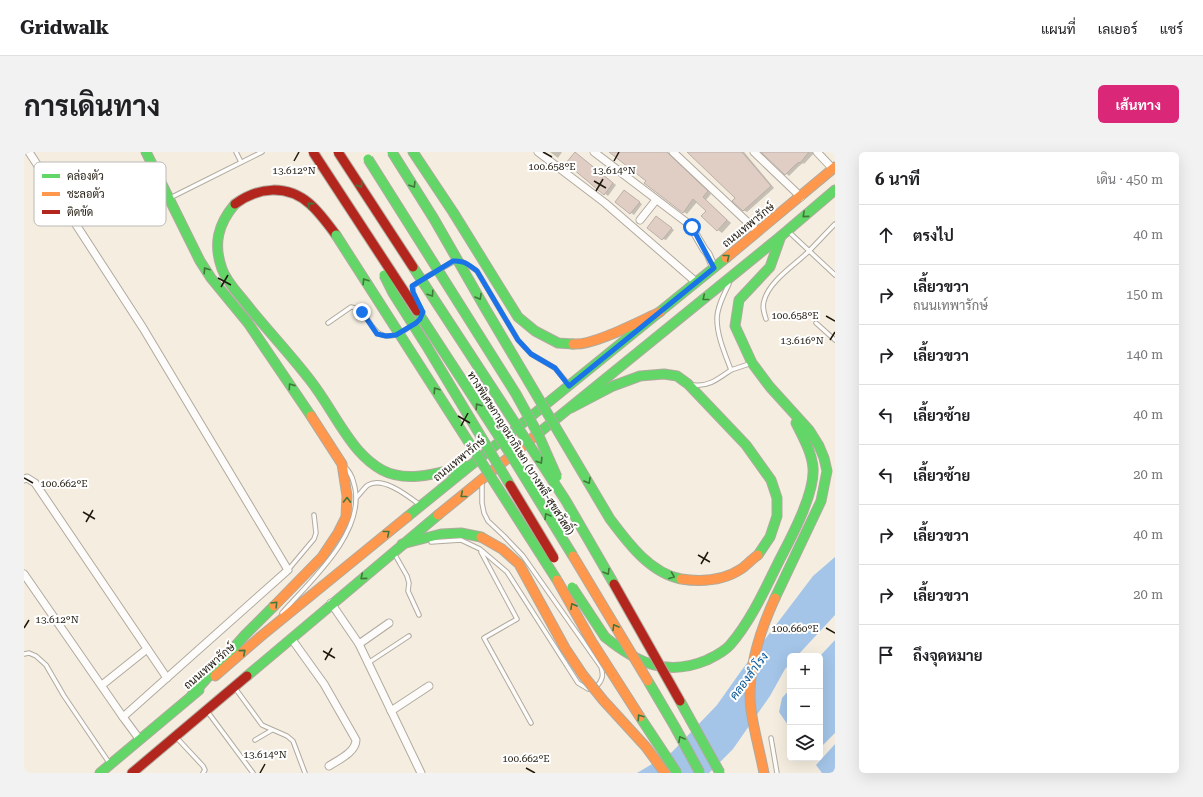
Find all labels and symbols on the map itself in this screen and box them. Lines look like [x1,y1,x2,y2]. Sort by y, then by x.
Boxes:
text: 100.658°E [528,161,576,172]
legend [34,162,166,226]
text: 13.612°N [272,165,316,176]
text: 13.614°N [592,165,636,176]
text: คล่องตัว [67,169,104,183]
one-way arrow [355,181,362,188]
one-way arrow [408,181,415,188]
text: ชะลอตัว [67,187,105,201]
street label: ถนนเทพารักษ์ [718,198,777,250]
one-way arrow [308,203,315,210]
text: ติดขัด [67,205,93,219]
one-way arrow [803,211,810,218]
route start [683,218,701,236]
one-way arrow [722,255,730,262]
one-way arrow [203,267,211,274]
one-way arrow [363,278,370,285]
one-way arrow [426,289,433,296]
one-way arrow [474,293,481,300]
one-way arrow [703,293,710,300]
route end [353,303,371,321]
text: 100.658°E [771,310,819,321]
text: 13.616°N [780,335,824,346]
street label: ทางพิเศษกาญจนาภิเษก (บางพลี-สุขสวัสดิ์) [463,366,581,539]
one-way arrow [288,383,296,390]
one-way arrow [434,387,441,394]
one-way arrow [476,403,483,410]
street label: ถนนเทพารักษ์ [429,432,488,484]
one-way arrow [535,457,543,464]
one-way arrow [583,477,590,484]
text: 100.662°E [40,478,88,489]
one-way arrow [461,490,468,497]
one-way arrow [343,497,351,503]
one-way arrow [545,513,552,520]
one-way arrow [382,530,389,537]
one-way arrow [603,568,610,575]
one-way arrow [669,572,676,580]
one-way arrow [360,573,367,580]
one-way arrow [270,601,278,609]
one-way arrow [570,603,577,610]
text: 13.612°N [35,614,79,625]
text: 100.660°E [771,623,819,634]
one-way arrow [612,624,620,631]
street label: ถนนเทพารักษ์ [180,639,238,692]
one-way arrow [239,649,246,656]
water label: คลองสำโรง [726,649,772,702]
one-way arrow [637,714,645,721]
one-way arrow [678,736,686,743]
text: 13.614°N [243,749,287,760]
text: 100.662°E [502,753,550,764]

